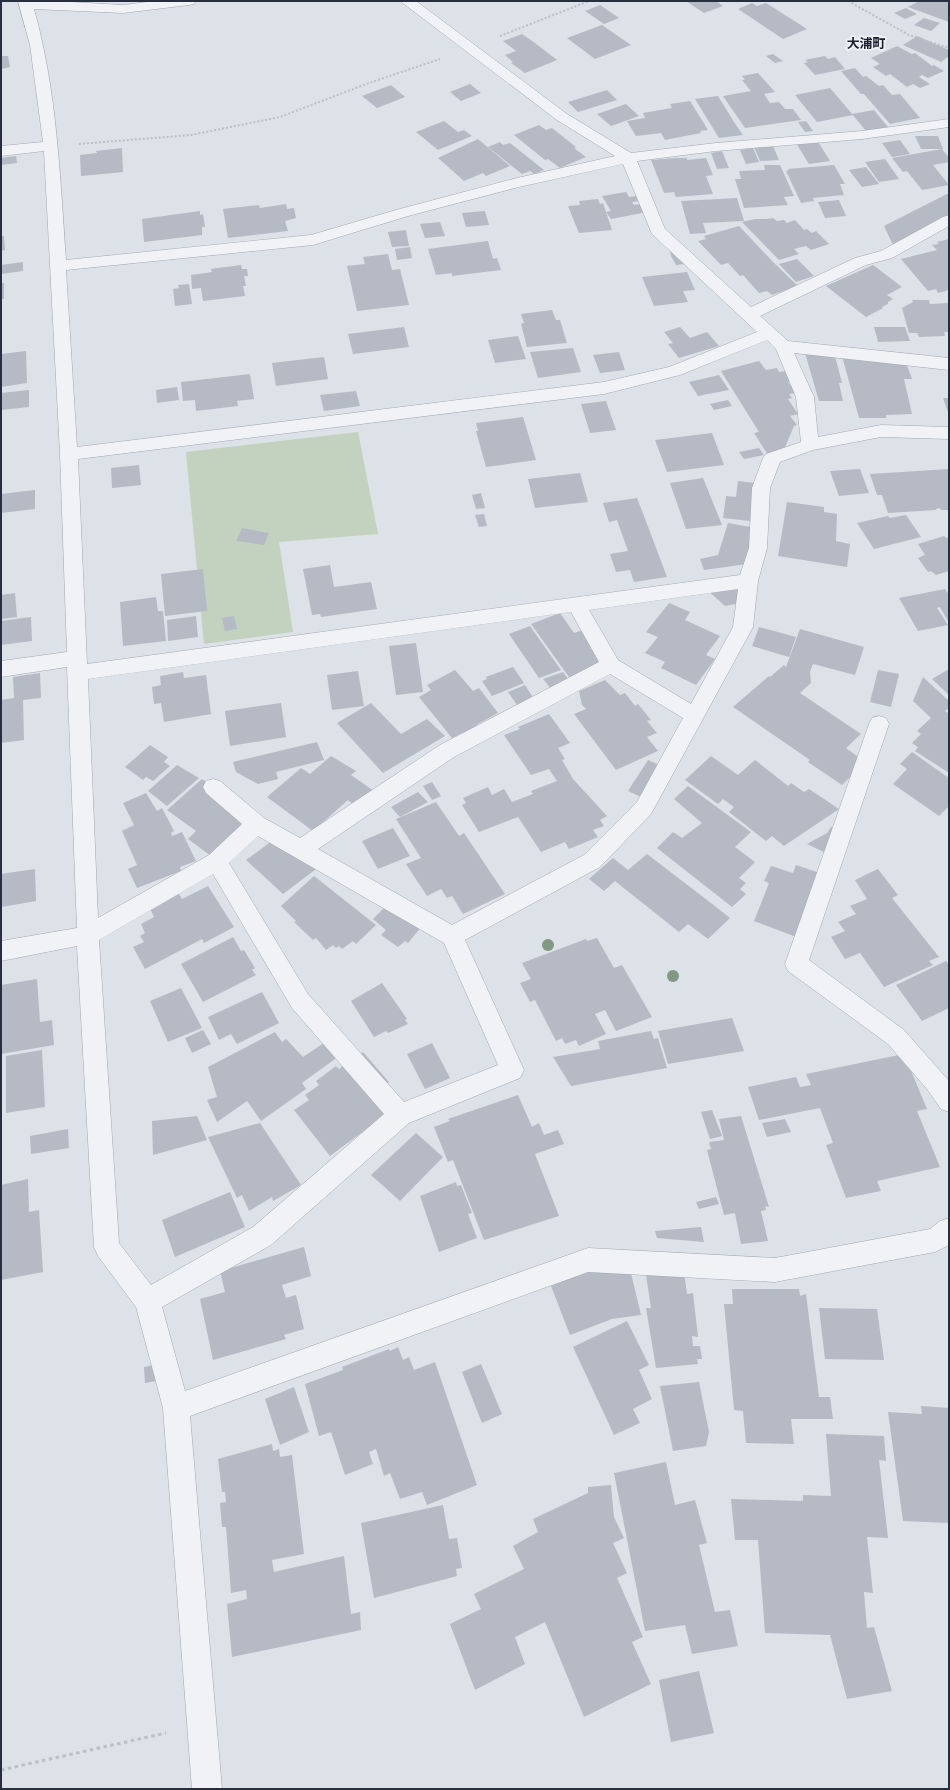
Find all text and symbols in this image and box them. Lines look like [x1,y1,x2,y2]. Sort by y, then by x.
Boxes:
district label: 大浦町 [846,36,886,51]

